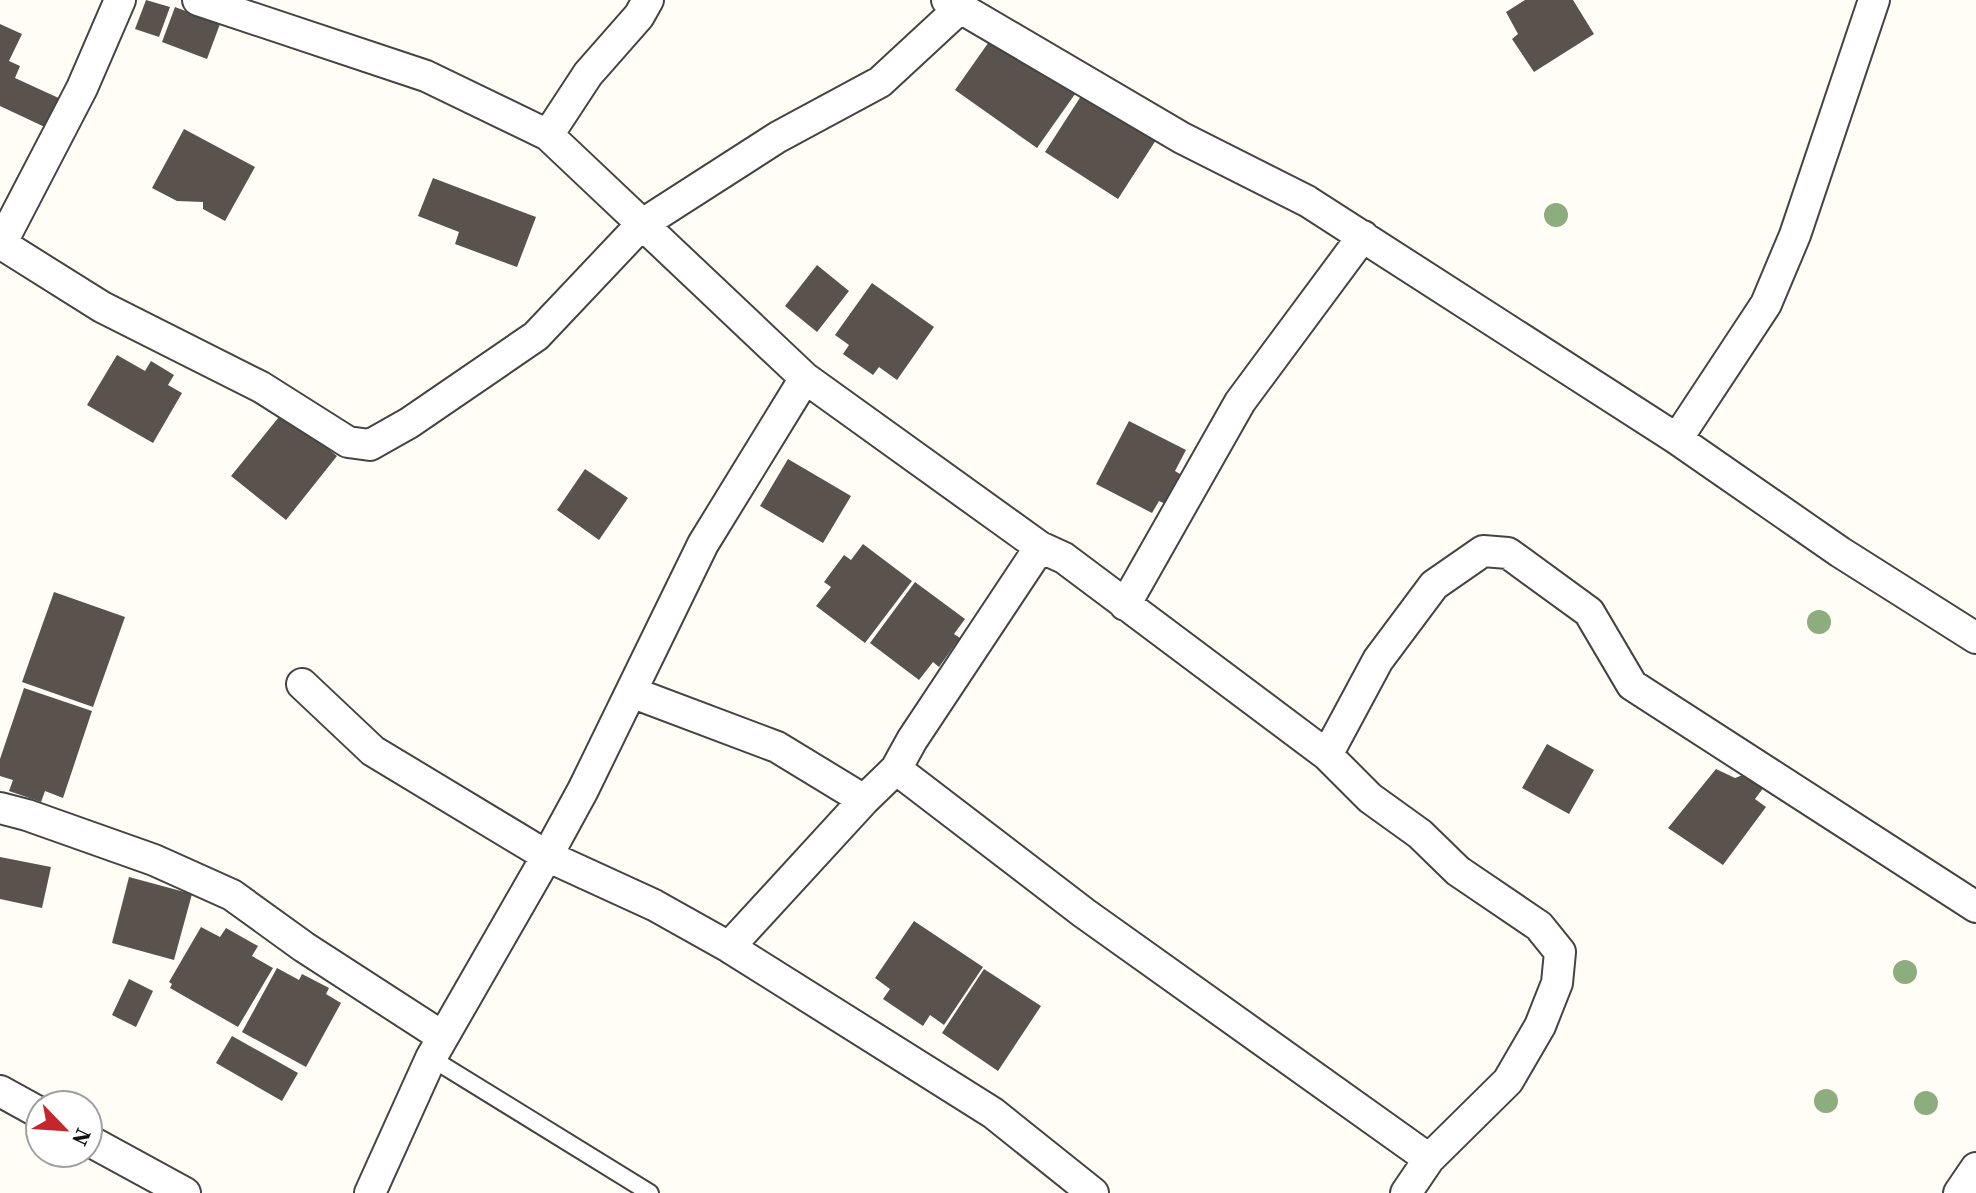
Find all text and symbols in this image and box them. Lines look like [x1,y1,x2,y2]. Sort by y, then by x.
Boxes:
north arrow [24,1089,104,1169]
text: N [65,1124,99,1151]

